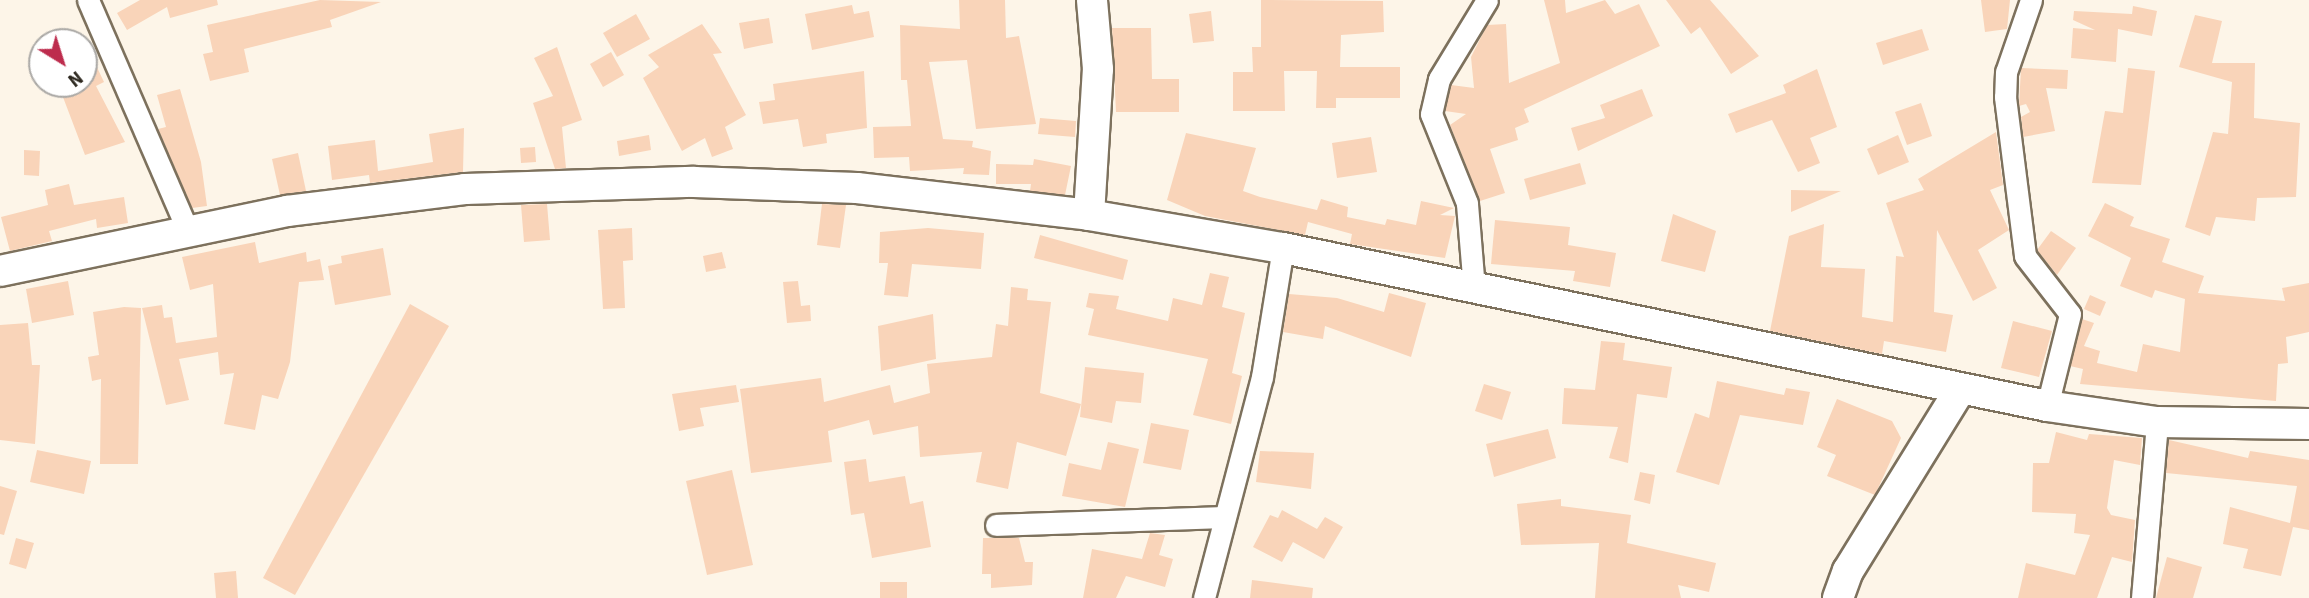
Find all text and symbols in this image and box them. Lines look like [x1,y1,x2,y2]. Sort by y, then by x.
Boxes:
north arrow [28,28,98,98]
text: N [62,64,88,93]

